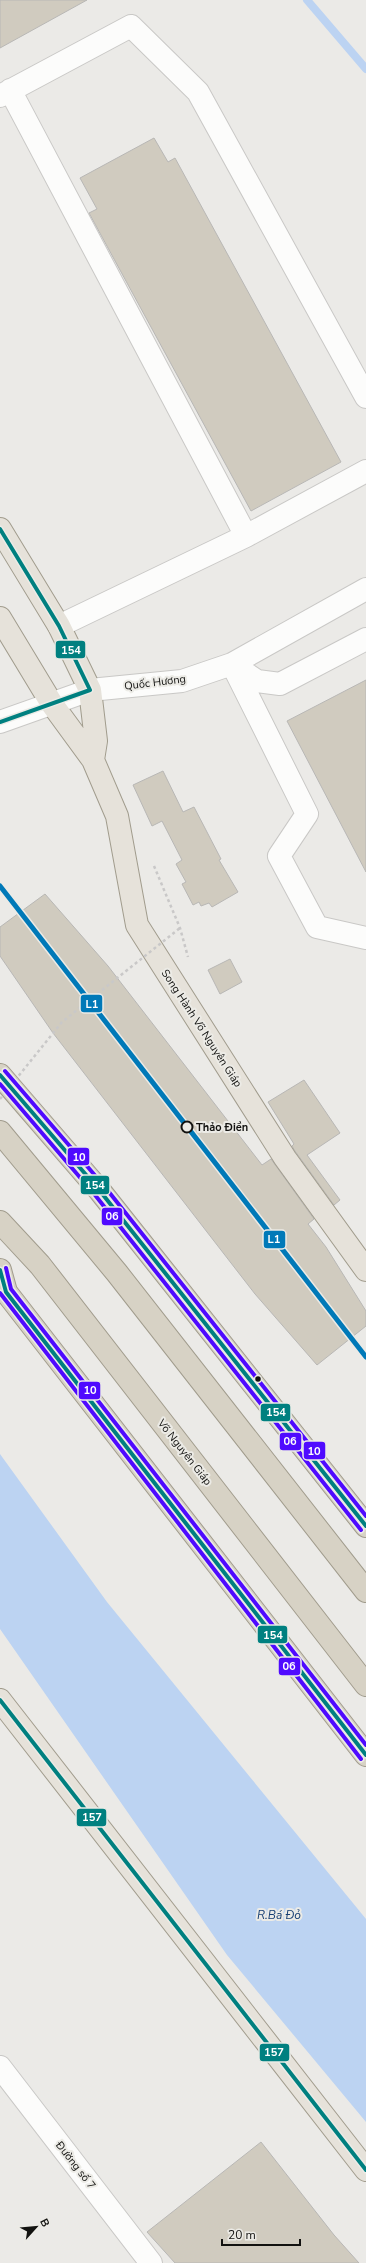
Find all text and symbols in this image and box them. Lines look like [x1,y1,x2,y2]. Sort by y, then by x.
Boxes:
line badge: 154 [55,640,86,659]
text: 154 [61,643,81,658]
street label: Quốc Hương [123,671,187,694]
street label: Song Hành Võ Nguyên Giáp [158,966,245,1090]
line badge: L1 [80,994,103,1013]
text: L1 [86,997,98,1012]
marker: Thảo Điền [180,1120,194,1134]
place label: Thảo Điền [196,1120,248,1135]
line badge: 10 [67,1147,90,1166]
text: 10 [72,1150,86,1165]
line badge: 154 [80,1175,110,1195]
text: 154 [85,1178,105,1193]
line badge: 06 [101,1207,123,1226]
text: 06 [105,1209,119,1224]
line badge: L1 [263,1230,286,1249]
text: L1 [268,1232,280,1247]
unlabelled marker [253,1374,263,1384]
line badge: 10 [78,1381,101,1400]
text: 10 [83,1383,97,1398]
line badge: 154 [260,1403,291,1422]
text: 154 [266,1405,286,1420]
street label: Võ Nguyên Giáp [153,1415,215,1488]
line badge: 06 [279,1432,302,1451]
text: 06 [283,1434,297,1449]
line badge: 10 [303,1441,326,1460]
text: 10 [307,1444,321,1459]
line badge: 154 [257,1625,288,1644]
text: 154 [263,1628,283,1643]
line badge: 06 [278,1657,301,1676]
text: 06 [282,1659,296,1674]
line badge: 157 [76,1808,107,1827]
text: 157 [82,1810,102,1825]
water label: R.Bá Đỏ [257,1907,301,1923]
line badge: 157 [259,2043,290,2062]
text: 157 [264,2045,284,2060]
street label: Đường số 7 [52,2138,99,2192]
north arrow [16,2207,56,2247]
text: B [36,2216,53,2229]
scale bar [222,2221,300,2247]
text: 20 m [228,2227,256,2243]

